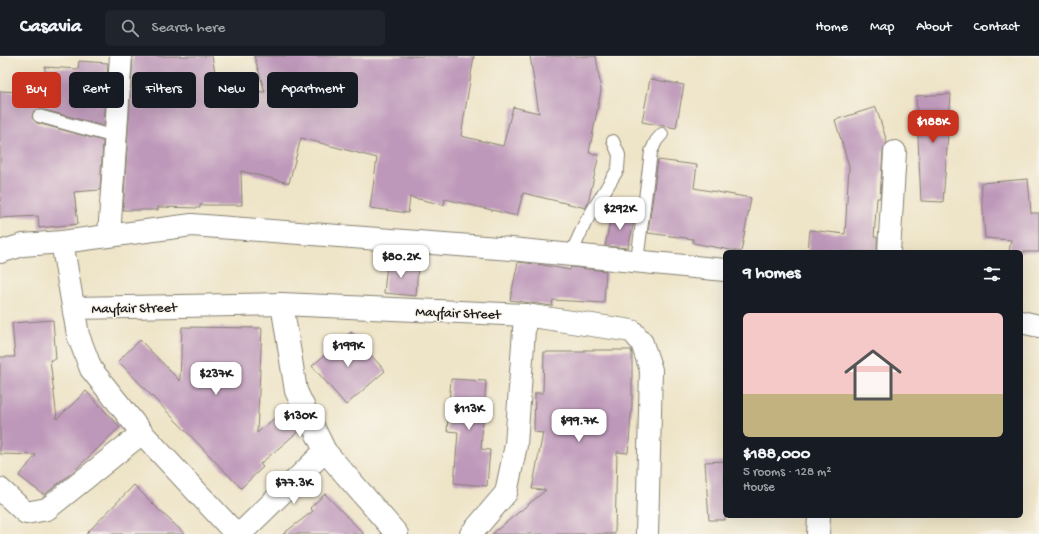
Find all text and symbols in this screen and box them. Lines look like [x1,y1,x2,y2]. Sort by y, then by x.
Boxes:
search box [105,10,385,46]
text: Casavia [20,16,81,39]
icon: search [119,17,141,39]
text: Search here [151,19,225,37]
text: Home [816,19,848,36]
text: Map [870,19,894,36]
text: About [916,19,952,36]
text: Contact [974,19,1019,36]
chip: Buy [12,72,61,108]
chip: Rent [69,72,124,108]
chip: Filters [132,72,196,108]
chip: New [204,72,259,108]
chip: Apartment [267,72,358,108]
pin: $188K [905,110,961,144]
text: $188K [917,115,949,130]
pin: $292K [592,197,648,231]
text: $292K [604,202,636,217]
pin: $80.2K [368,245,434,279]
text: $80.2K [382,250,420,265]
icon: filters [981,263,1003,285]
text: 9 homes [743,264,801,284]
street label: Mayfair Street [91,300,178,319]
street label: Mayfair Street [415,305,502,325]
pin: $199K [320,334,376,368]
text: $199K [332,339,364,354]
icon: home [837,339,909,411]
pin: $237K [188,362,244,396]
text: $237K [200,367,232,382]
pin: $113K [441,397,497,431]
text: $113K [454,402,484,417]
pin: $130K [272,404,328,438]
text: $130K [284,409,316,424]
pin: $99.7K [546,409,612,443]
text: $99.7K [561,414,597,429]
text: $188,000 [743,445,810,465]
text: 5 rooms · 128 m² [743,465,831,480]
pin: $77.3K [261,471,327,505]
text: $77.3K [275,476,313,491]
text: House [743,480,775,495]

